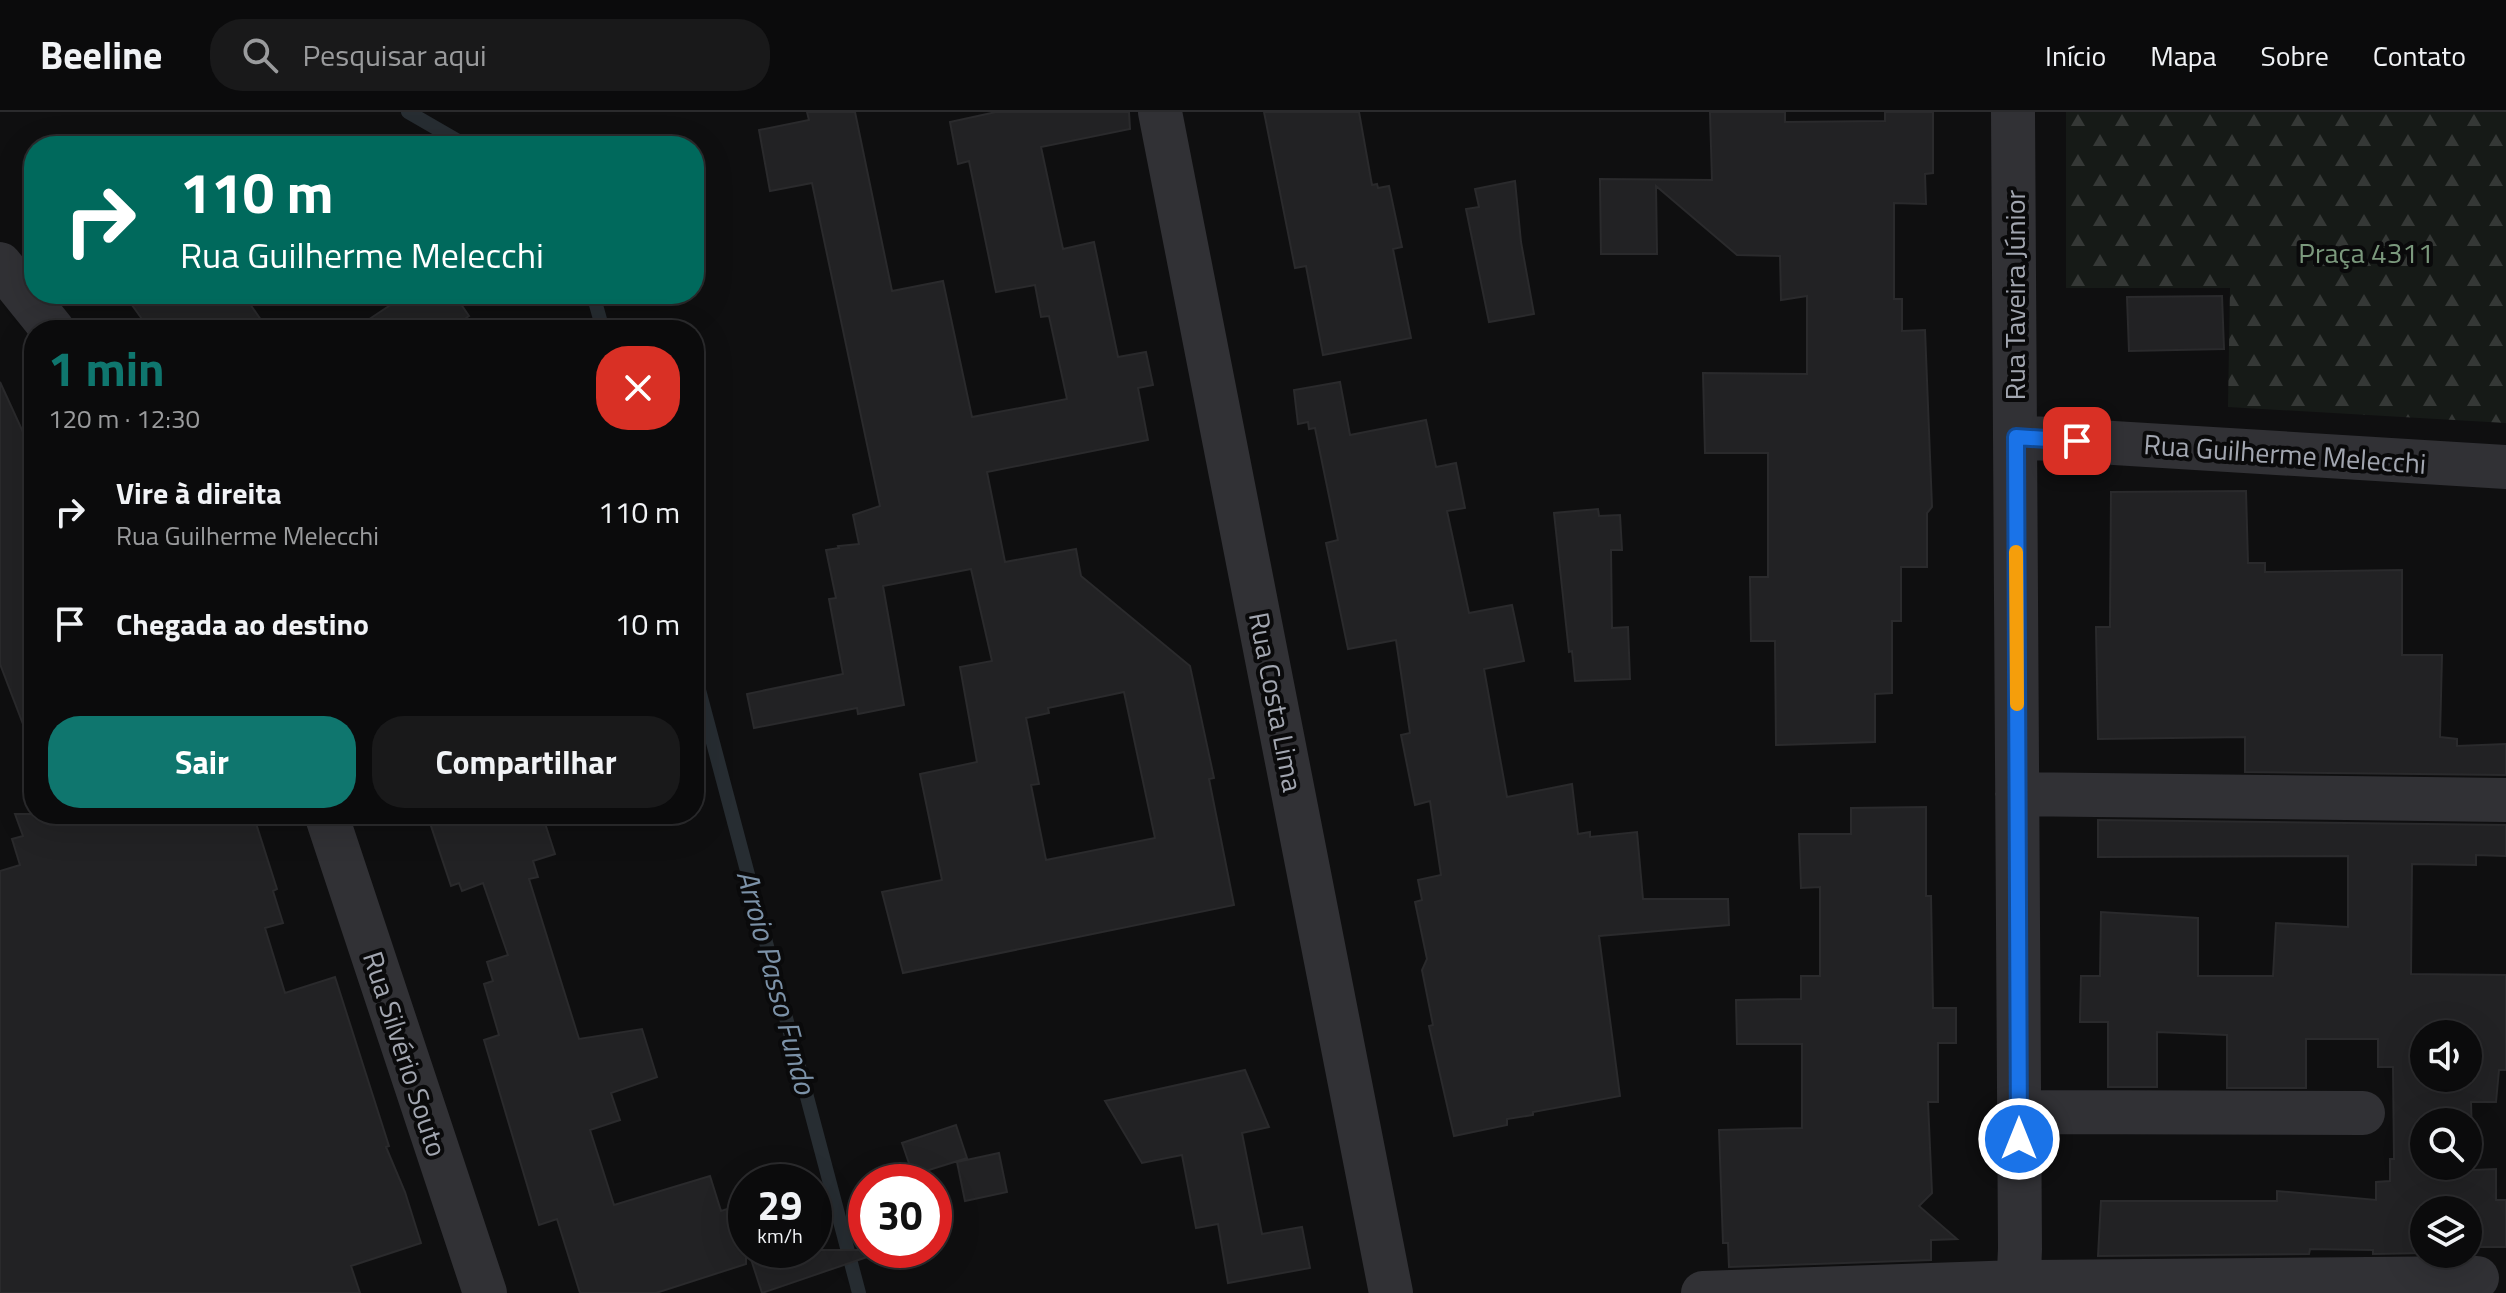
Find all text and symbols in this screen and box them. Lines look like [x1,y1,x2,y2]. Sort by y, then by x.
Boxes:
search box [210,19,770,91]
text: Beeline [40,26,162,84]
text: Pesquisar aqui [302,32,487,78]
icon: search [238,33,282,77]
text: Início [2045,34,2106,77]
text: Mapa [2150,34,2217,77]
text: Sobre [2261,34,2329,77]
text: Contato [2373,34,2466,77]
text: 110 m [180,150,333,235]
icon: right [48,168,152,272]
street label: Rua Taveira Júnior [1993,190,2036,400]
text: Rua Guilherme Melecchi [180,227,544,282]
park label: Praça 4311 [2298,231,2434,274]
text: 1 min [48,332,165,405]
button: close [596,346,680,430]
text: 120 m · 12:30 [48,399,200,438]
pin [2043,407,2111,475]
icon: arrive [2055,419,2099,463]
street label: Rua Guilherme Melecchi [2142,422,2428,485]
text: Vire à direita [116,470,281,516]
text: 110 m [598,489,680,535]
icon: right [48,490,92,534]
text: Rua Guilherme Melecchi [116,516,379,555]
text: Chegada ao destino [116,601,369,647]
text: 10 m [615,601,680,647]
icon: arrive [48,602,92,646]
street label: Rua Costa Lima [1238,608,1315,795]
button: Sair [48,716,356,808]
button: Compartilhar [372,716,680,808]
water label: Arroio Passo Fundo [725,865,829,1100]
street label: Rua Silvério Souto [352,946,459,1162]
map controls [2410,1020,2482,1268]
button: sound [2410,1020,2482,1092]
position arrow [1977,1097,2061,1181]
button: search [2410,1108,2482,1180]
speed limit sign: 30 [848,1164,952,1268]
text: 29 [758,1175,802,1236]
button: layers [2410,1196,2482,1268]
text: km/h [757,1220,803,1251]

